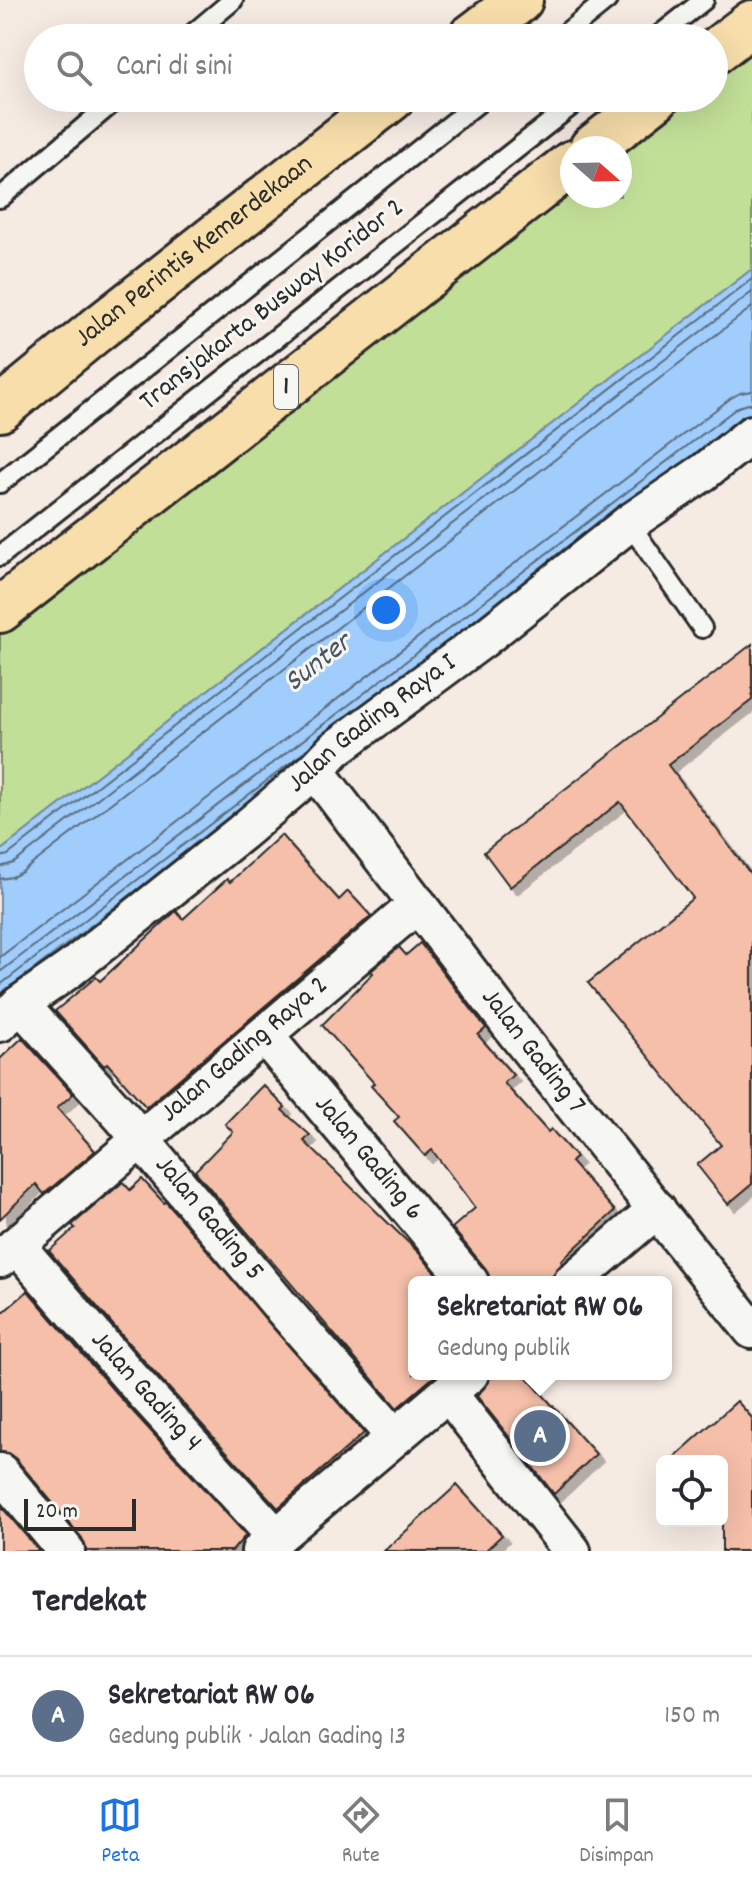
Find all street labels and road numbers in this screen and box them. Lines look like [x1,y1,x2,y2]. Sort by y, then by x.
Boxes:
street label: Jalan Perintis Kemerdekaan [67,146,323,359]
street label: Transjakarta Busway Koridor 2 [132,190,414,422]
road number: 1 [274,365,298,409]
street label: Jalan Gading Raya I [280,645,466,804]
street label: Jalan Gading Raya 2 [153,967,338,1134]
street label: Jalan Gading 7 [470,981,594,1124]
street label: Jalan Gading 6 [303,1087,432,1231]
street label: Jalan Gading 5 [144,1148,272,1291]
street label: Jalan Gading 4 [80,1323,210,1462]

